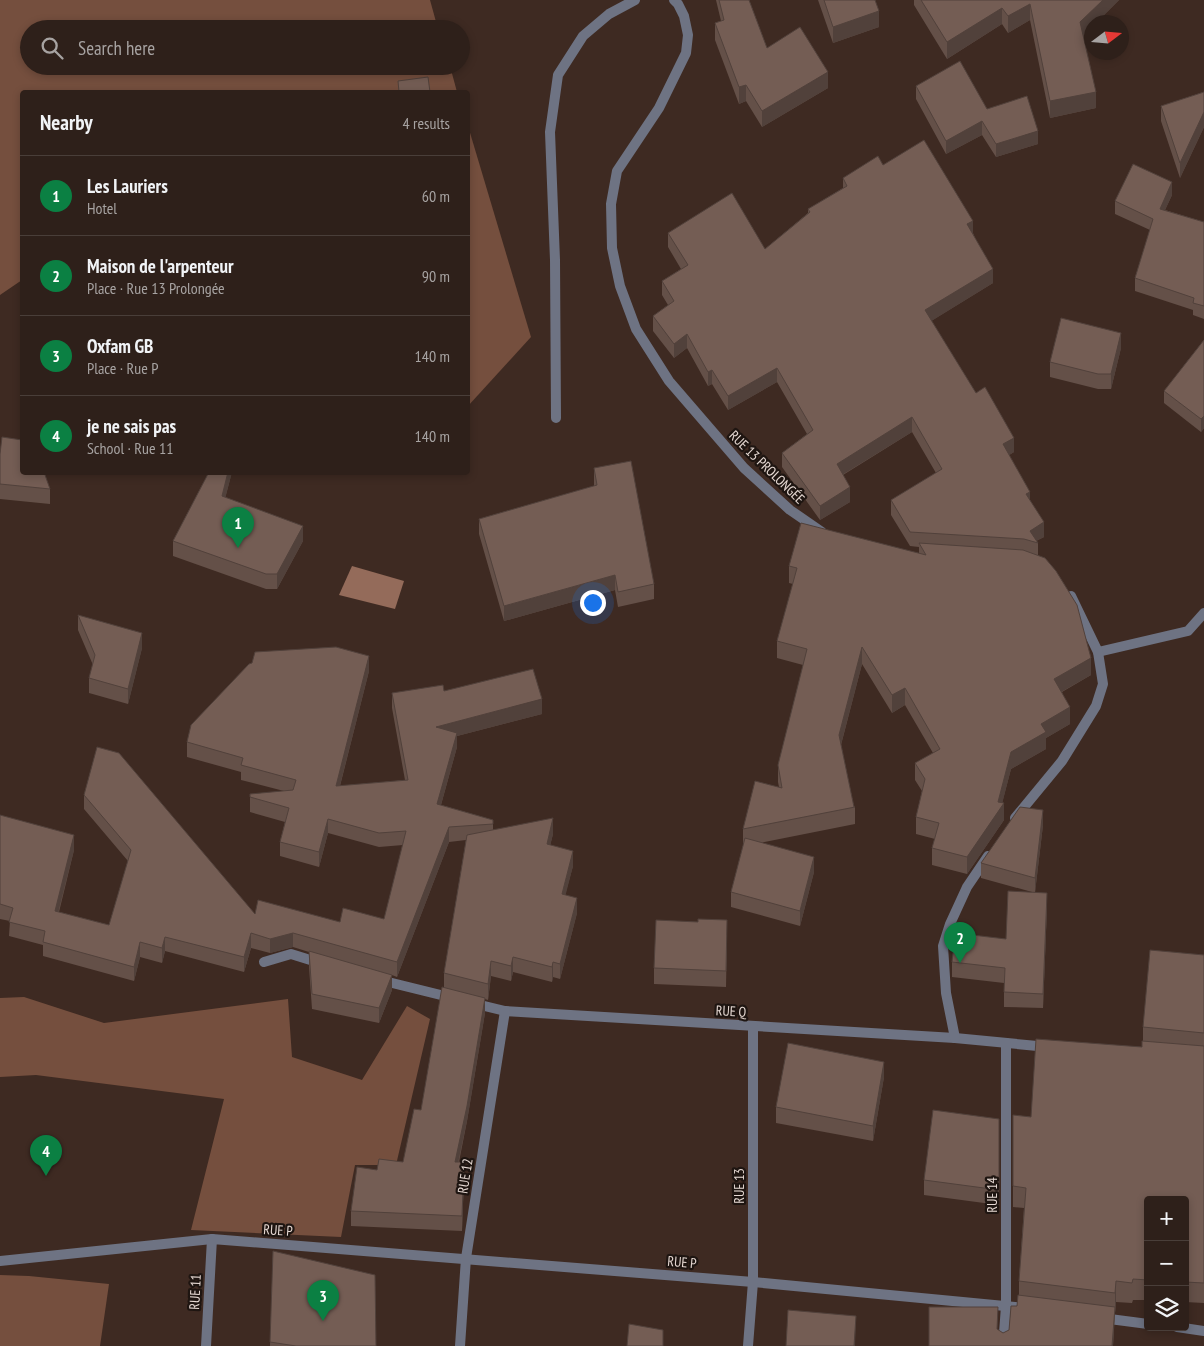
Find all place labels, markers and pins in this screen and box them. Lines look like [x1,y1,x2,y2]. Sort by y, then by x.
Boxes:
pin: 1 [222,507,254,548]
pin: 2 [944,922,976,963]
pin: 4 [30,1135,62,1176]
pin: 3 [307,1280,339,1321]

